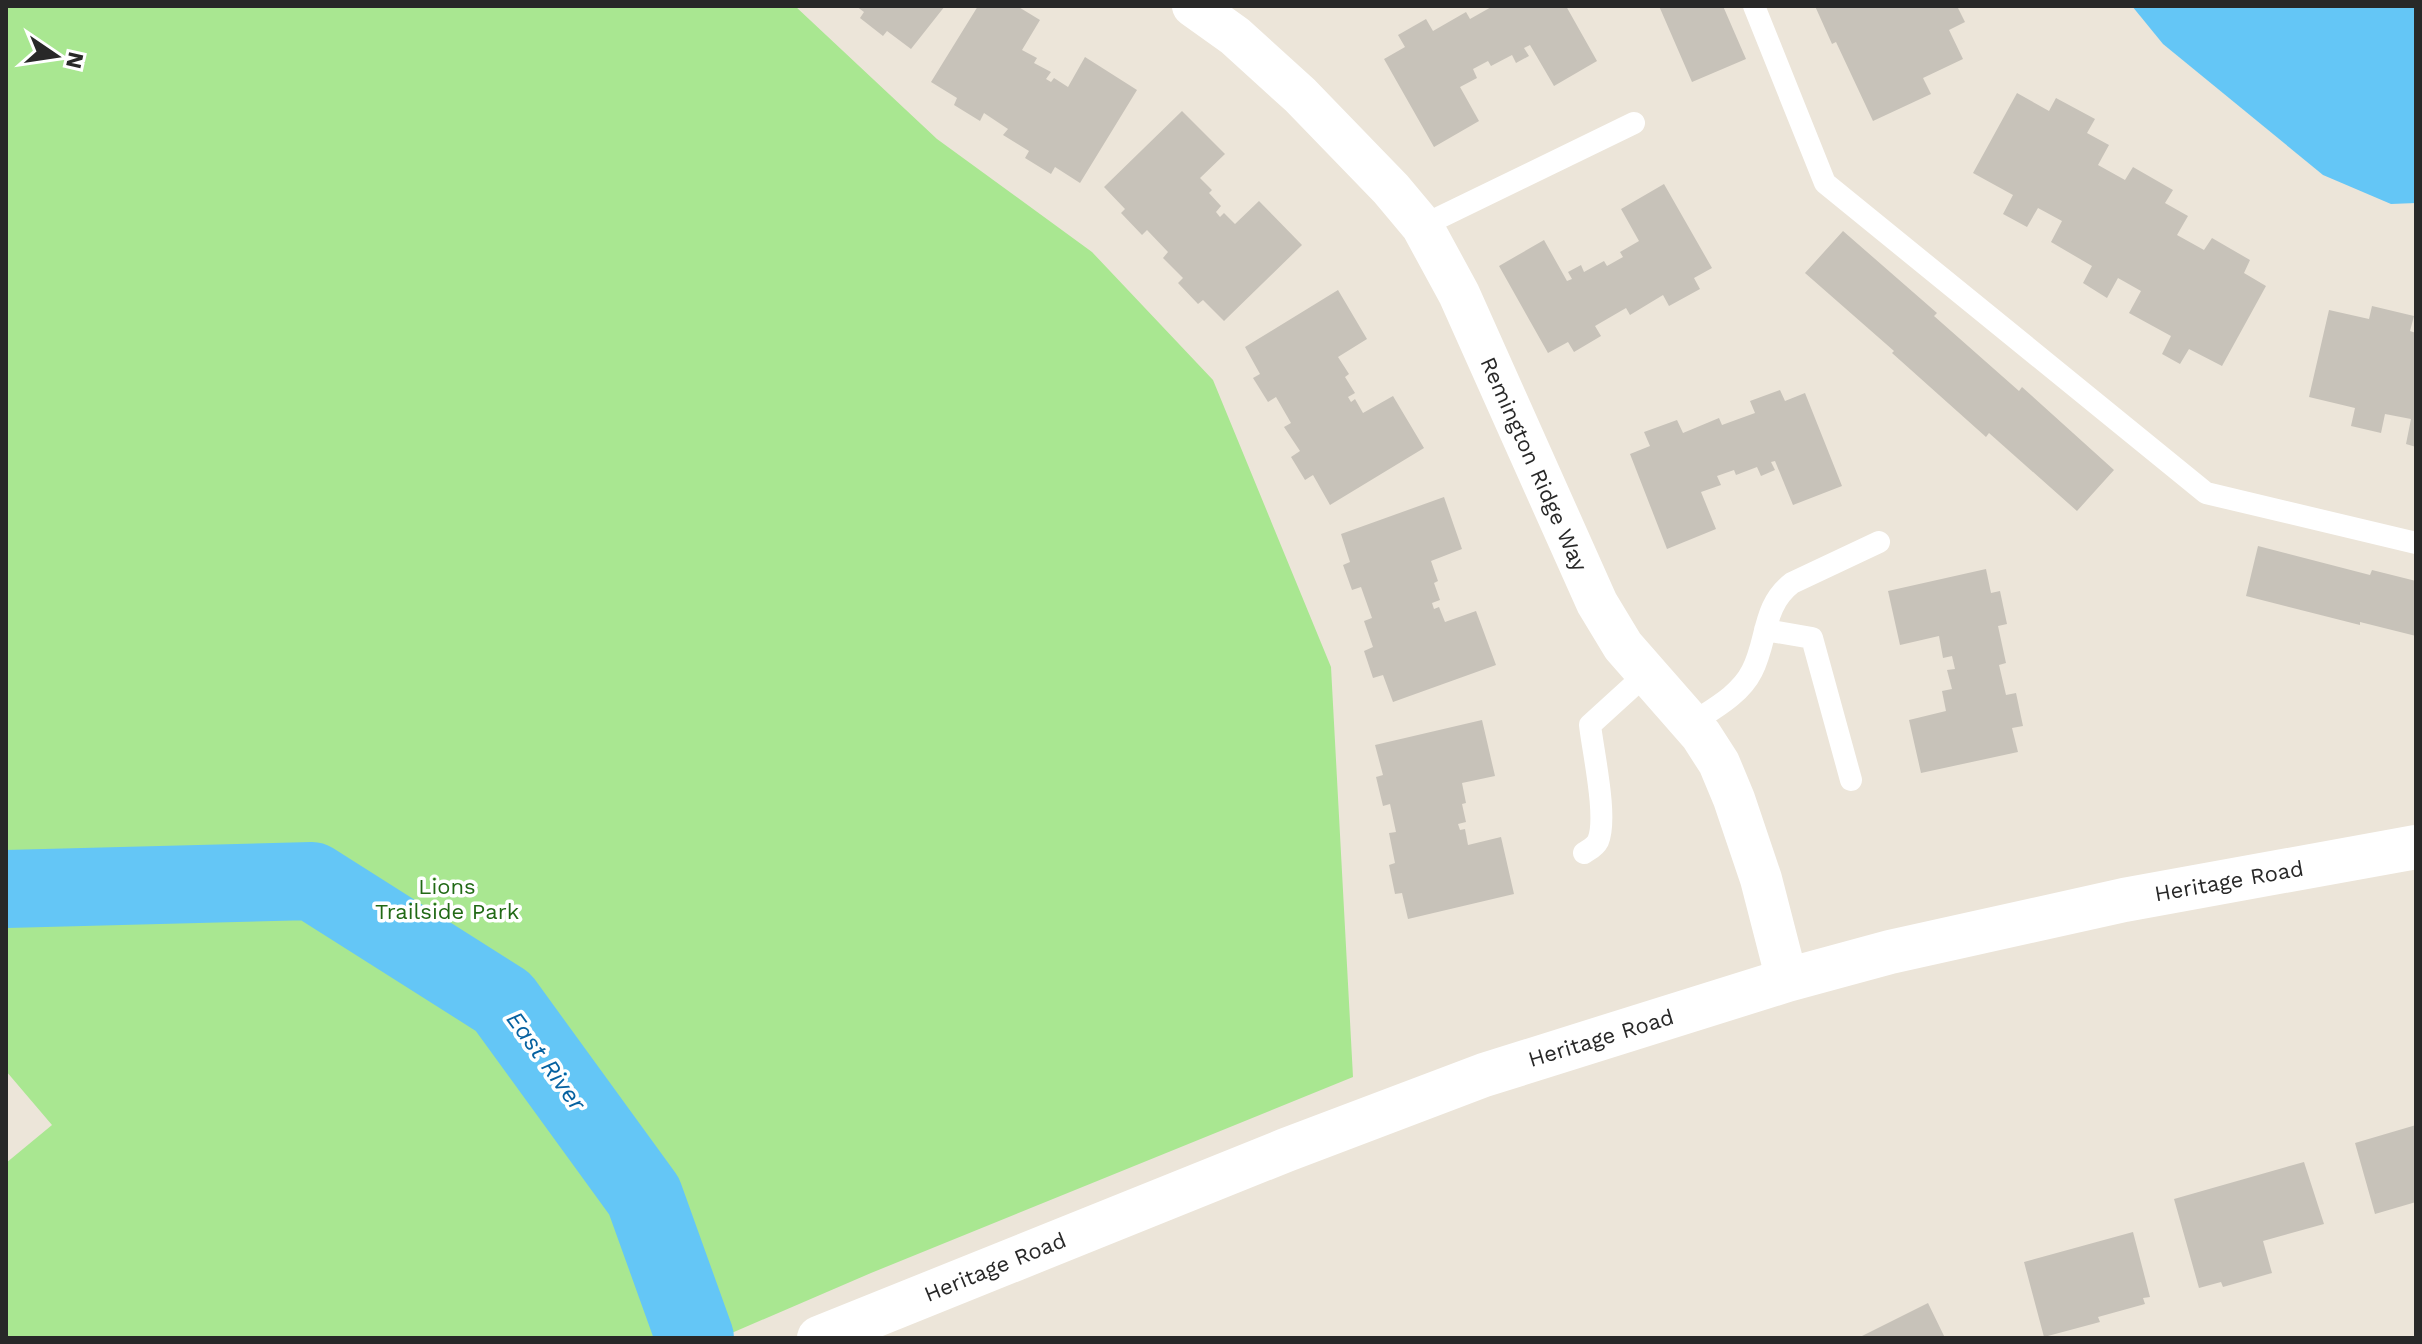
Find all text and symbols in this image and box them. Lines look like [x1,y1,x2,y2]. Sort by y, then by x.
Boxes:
north arrow [16,16,96,96]
text: N [61,50,89,71]
street label: Remington Ridge Way [1475,353,1593,575]
street label: Heritage Road [2153,856,2305,906]
park label: Lions Trailside Park [375,874,519,924]
street label: Heritage Road [1525,1004,1677,1072]
water label: East River [501,1006,592,1117]
street label: Heritage Road [920,1227,1070,1307]

